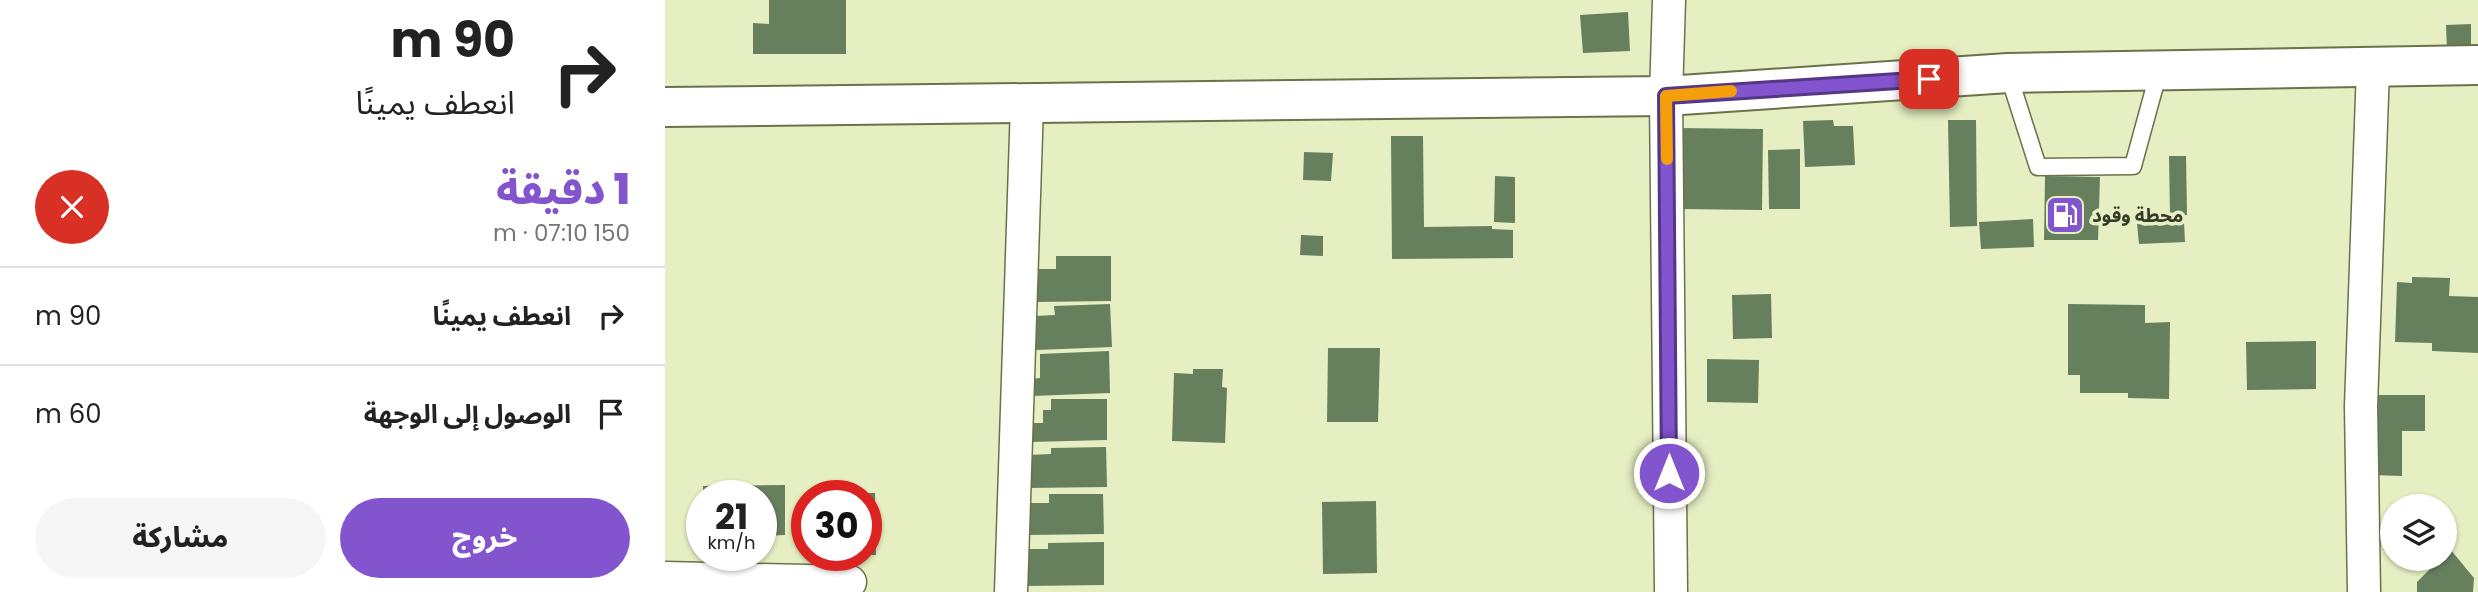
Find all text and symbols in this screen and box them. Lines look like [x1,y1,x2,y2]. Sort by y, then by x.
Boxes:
text: 90 m [391,6,515,74]
icon: right [539,28,630,119]
pin [1899,49,1959,109]
icon: arrive [1910,60,1948,98]
text: انعطف يمينًا [355,80,515,125]
text: 1 دقيقة [496,160,630,219]
button: close [35,170,109,244]
fuel station icon: محطة وقود [2044,194,2086,236]
place label: محطة وقود [2092,202,2183,229]
text: 150 m · 07:10 [493,217,630,249]
icon: right [592,297,630,335]
text: 90 m [35,298,101,334]
text: انعطف يمينًا [433,298,571,334]
icon: arrive [592,395,630,433]
text: 60 m [35,396,102,432]
text: الوصول إلى الوجهة [364,396,571,432]
position arrow [1632,436,1706,510]
speed limit sign: 30 [791,480,882,571]
text: 21 [715,492,748,541]
map controls [2380,494,2457,571]
button: layers [2380,494,2457,571]
button: مشاركة [35,498,326,578]
button: خروج [340,498,630,578]
text: km/h [708,530,755,555]

